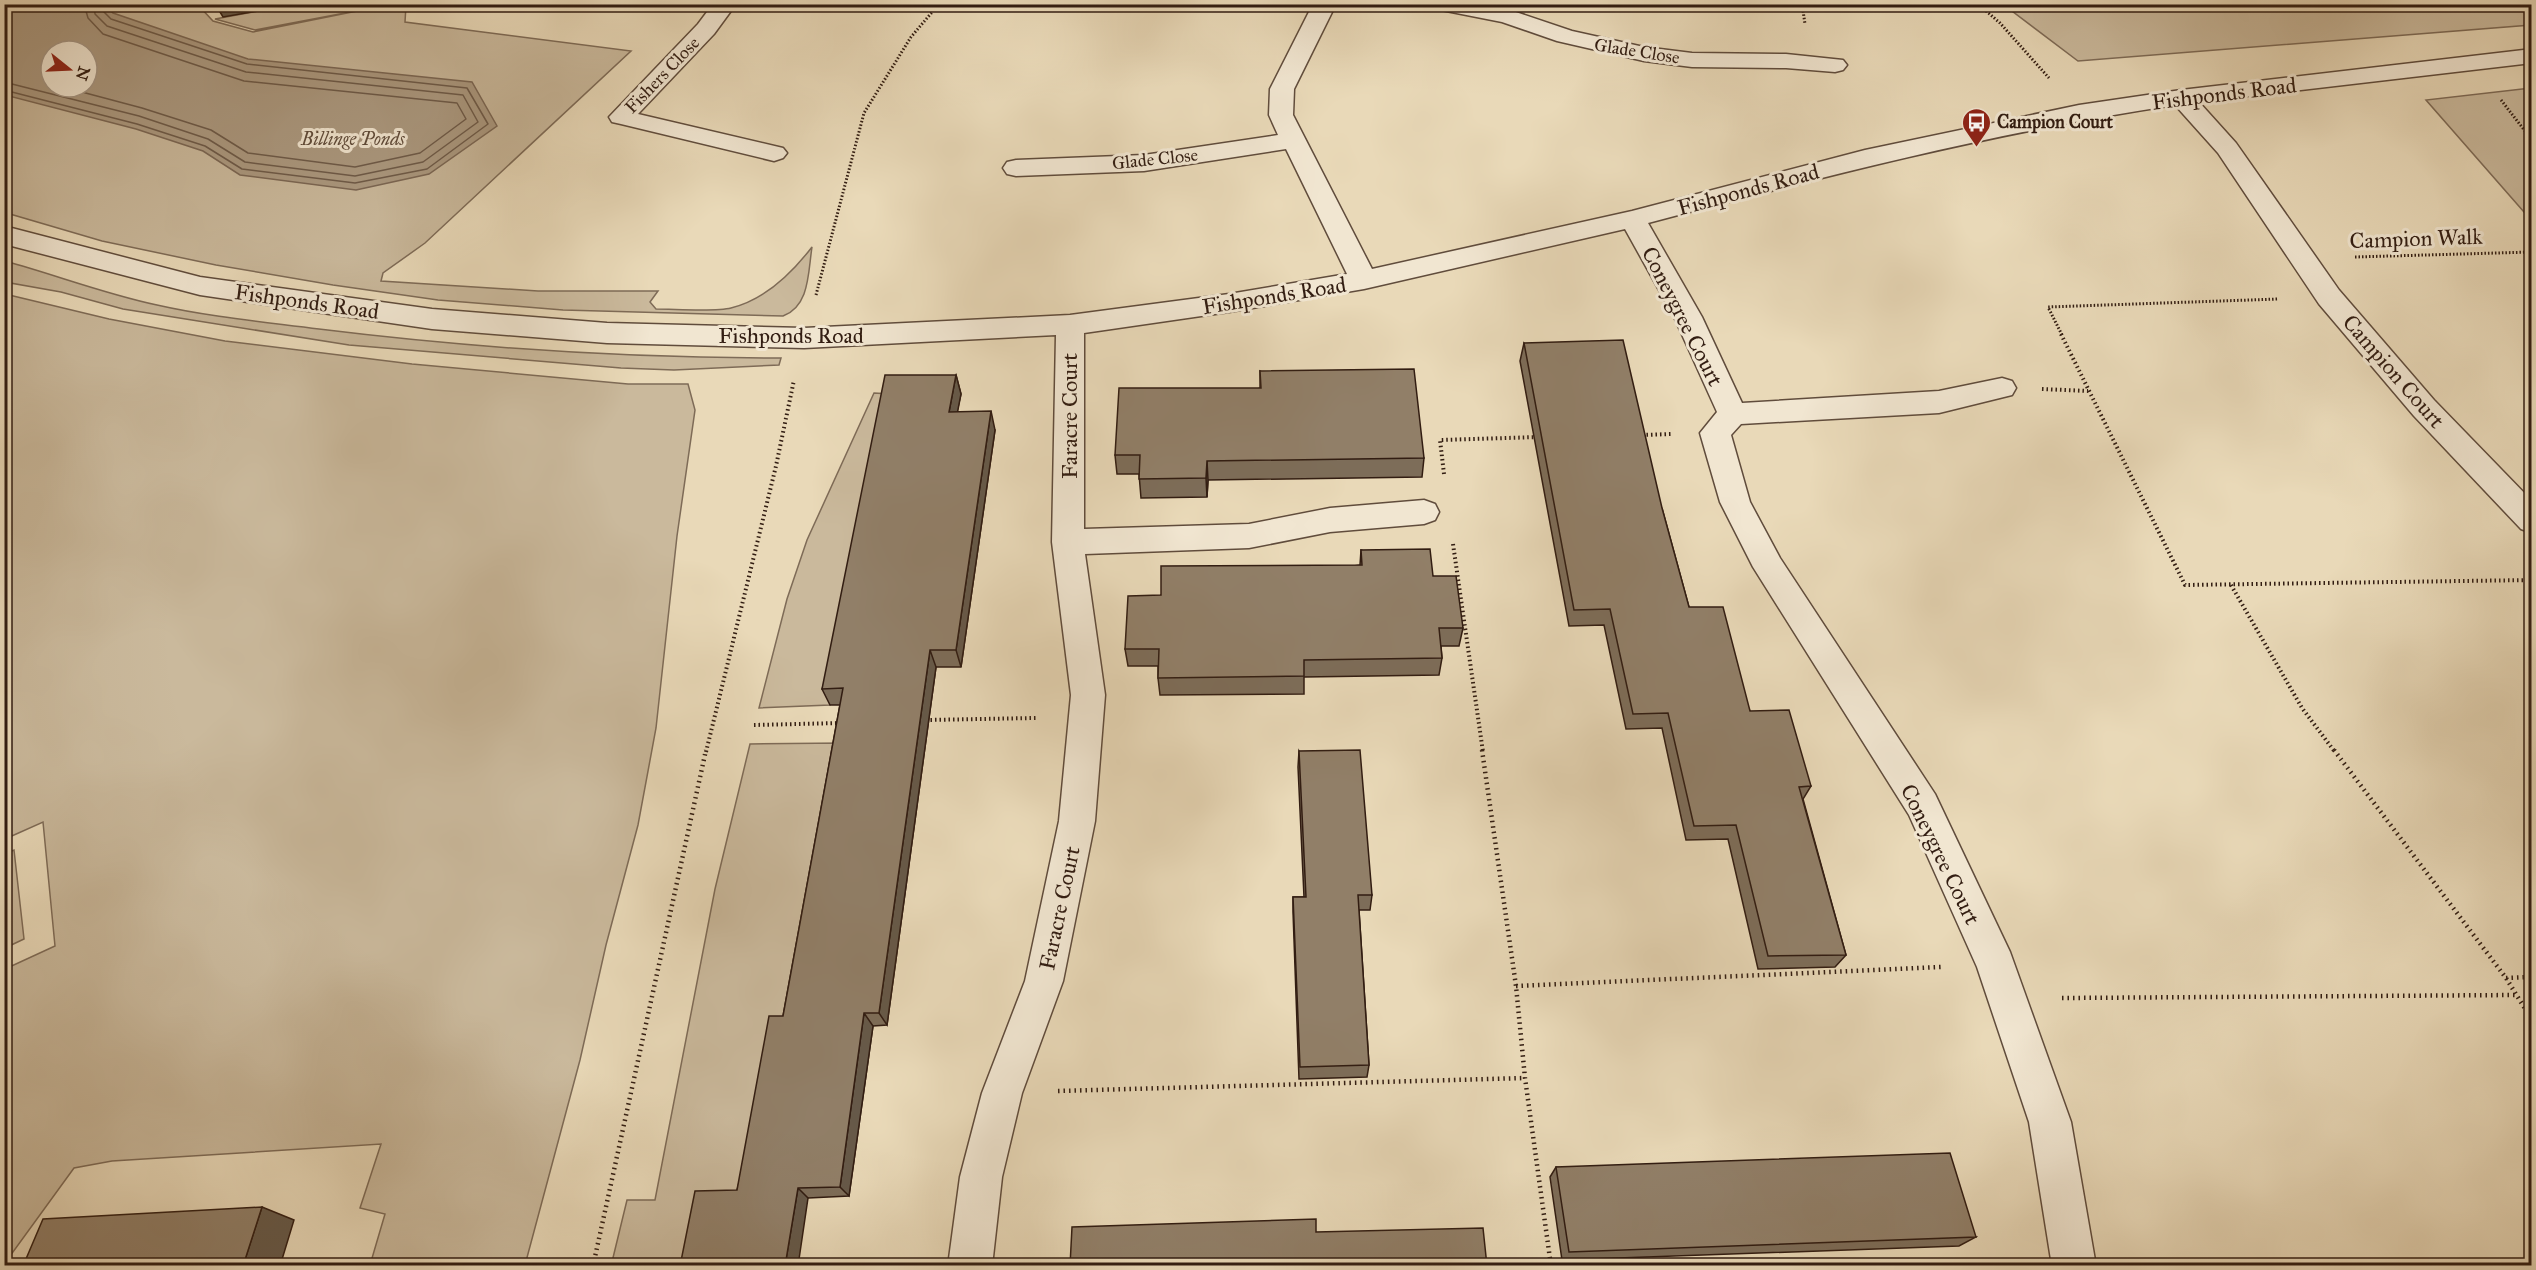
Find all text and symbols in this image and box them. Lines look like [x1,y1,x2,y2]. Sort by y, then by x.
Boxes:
street label: Fishers Close [620,32,704,118]
street label: Glade Close [1593,33,1681,69]
north arrow [39,39,99,99]
text: N [72,64,94,83]
street label: Fishponds Road [2150,71,2298,116]
bus stop icon: Campion Court [1960,106,1992,148]
place label: Campion Court [1997,111,2114,134]
park label: Billinge Ponds [300,128,406,150]
street label: Glade Close [1111,144,1199,174]
street label: Fishponds Road [1674,158,1822,221]
street label: Campion Walk [2349,223,2484,254]
street label: Coneygree Court [1636,242,1729,391]
street label: Fishponds Road [1200,271,1348,320]
street label: Fishponds Road [233,278,381,325]
street label: Campion Court [2337,309,2450,434]
street label: Fishponds Road [718,322,864,349]
street label: Faracre Court [1056,353,1083,479]
street label: Coneygree Court [1895,780,1986,929]
street label: Faracre Court [1033,843,1086,973]

